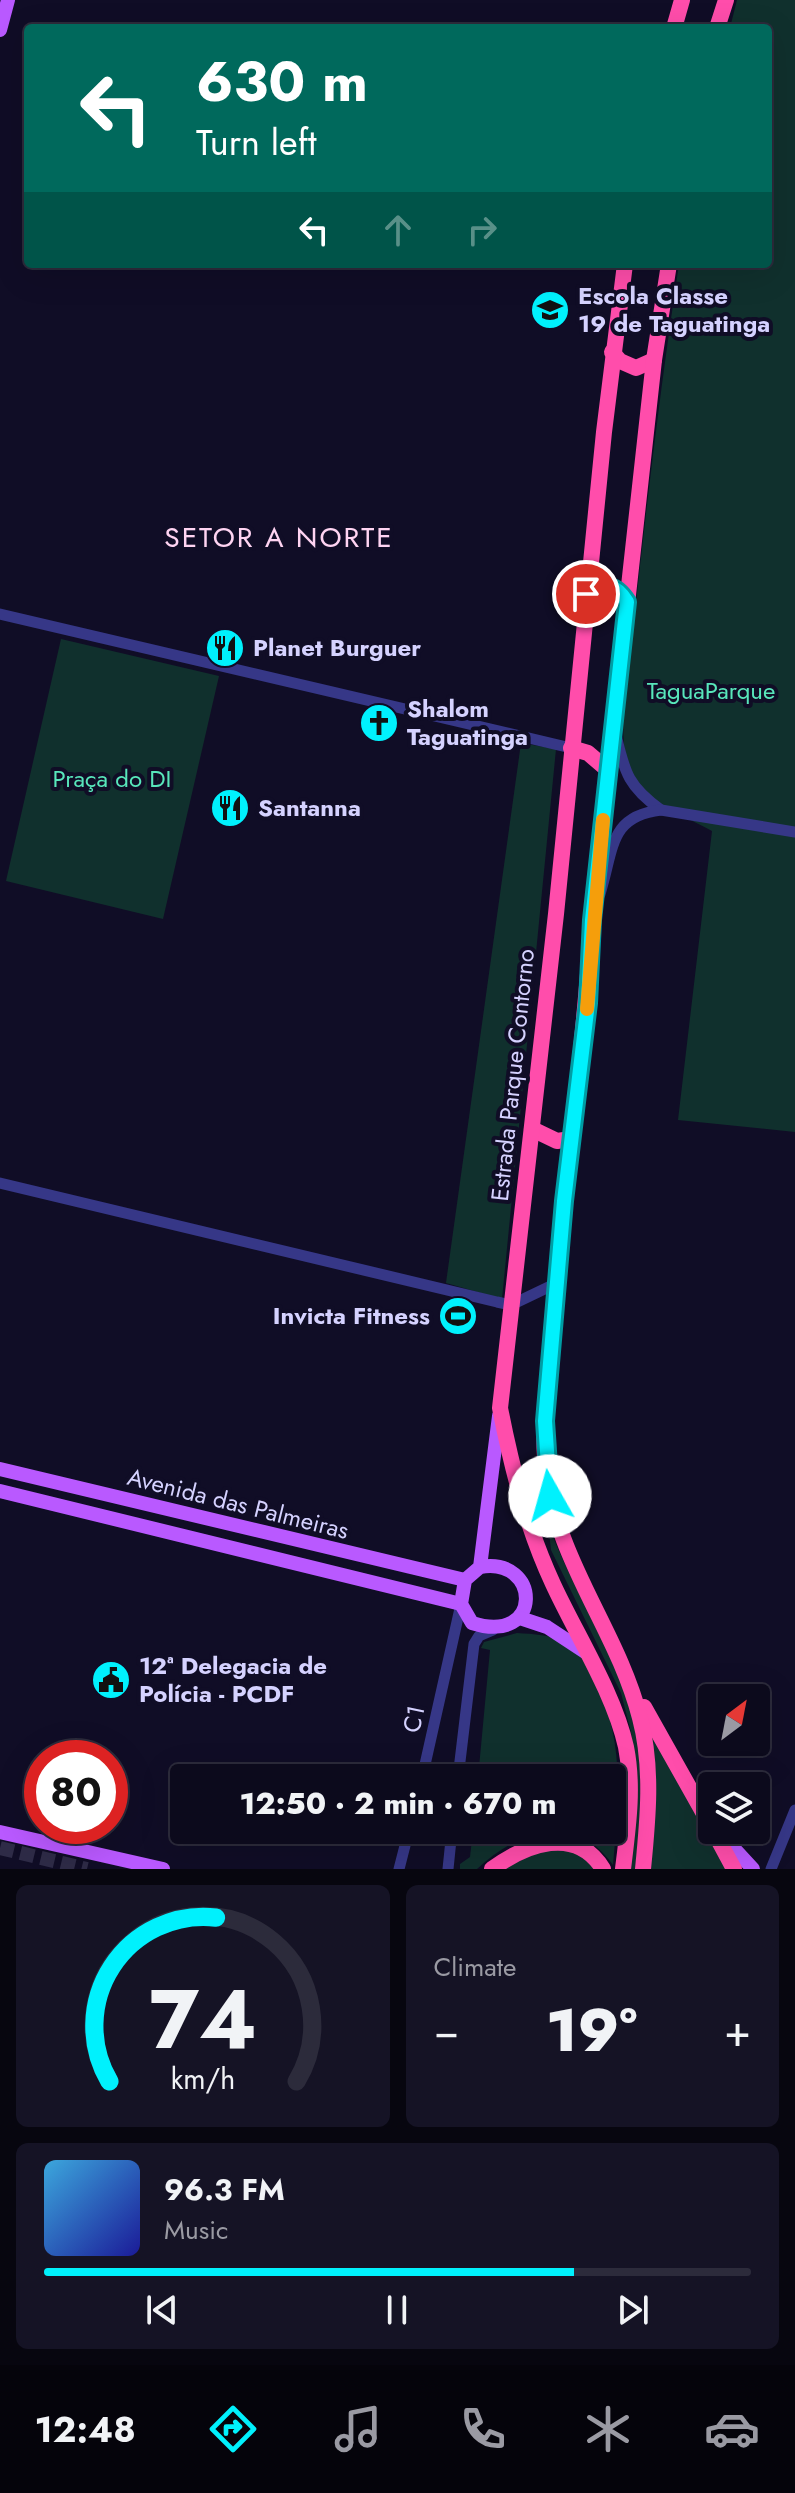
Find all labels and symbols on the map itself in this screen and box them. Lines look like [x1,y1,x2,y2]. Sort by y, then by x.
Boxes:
place label: Escola Classe 19 de Taguatinga [578,278,770,341]
school or university icon: Escola Classe 19 de Taguatinga [529,289,571,331]
district label: SETOR A NORTE [164,517,394,558]
pin [552,560,620,628]
restaurant icon: Planet Burguer [204,627,246,669]
place label: Planet Burguer [253,630,421,665]
park label: TaguaParque [647,673,775,708]
place label: Shalom Taguatinga [407,691,528,754]
church icon: Shalom Taguatinga [358,702,400,744]
park label: Praça do DI [53,761,171,796]
restaurant icon: Santanna [209,787,251,829]
place label: Santanna [258,790,361,825]
street label: Estrada Parque Contorno [482,947,543,1203]
sports icon: Invicta Fitness [437,1295,479,1337]
place label: Invicta Fitness [273,1298,430,1333]
position arrow [508,1454,592,1538]
street label: Avenida das Palmeiras [124,1459,352,1548]
place label: 12ª Delegacia de Polícia - PCDF [139,1648,327,1711]
public building icon: 12ª Delegacia de Polícia - PCDF [90,1659,132,1701]
north arrow [698,1684,770,1756]
street label: C1 [394,1702,433,1736]
speed limit sign: 80 [24,1740,128,1844]

